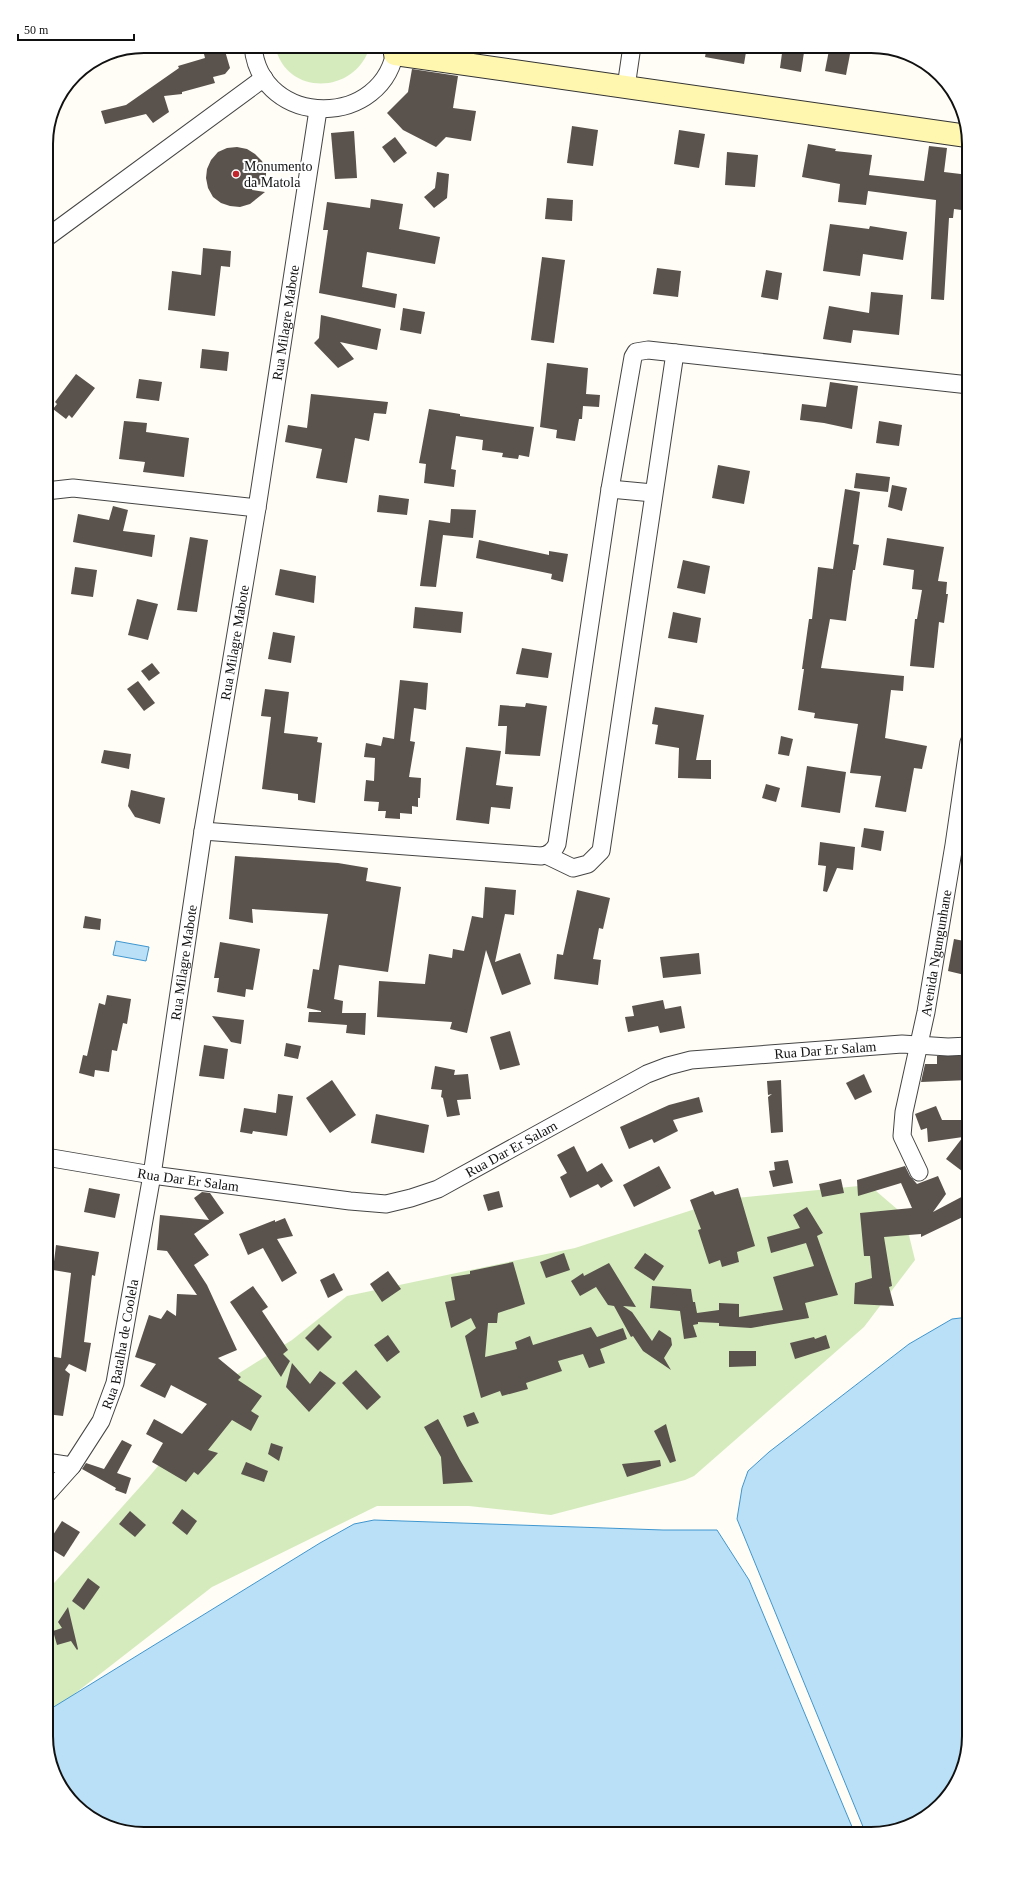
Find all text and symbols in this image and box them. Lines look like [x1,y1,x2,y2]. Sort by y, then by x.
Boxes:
scale bar [18,16,134,42]
text: 50 m [24,23,49,37]
place label: Monumento da Matola [244,159,312,190]
marker: Monumento da Matola [231,169,241,179]
street label: Rua Milagre Mabote [270,264,302,382]
street label: Rua Milagre Mabote [218,584,252,701]
street label: Avenida Ngungunhane [918,889,954,1018]
street label: Rua Milagre Mabote [168,904,200,1021]
street label: Rua Dar Er Salam [774,1039,877,1062]
street label: Rua Dar Er Salam [463,1118,560,1180]
street label: Rua Dar Er Salam [136,1166,240,1194]
street label: Rua Batalha de Coolela [99,1277,141,1411]

